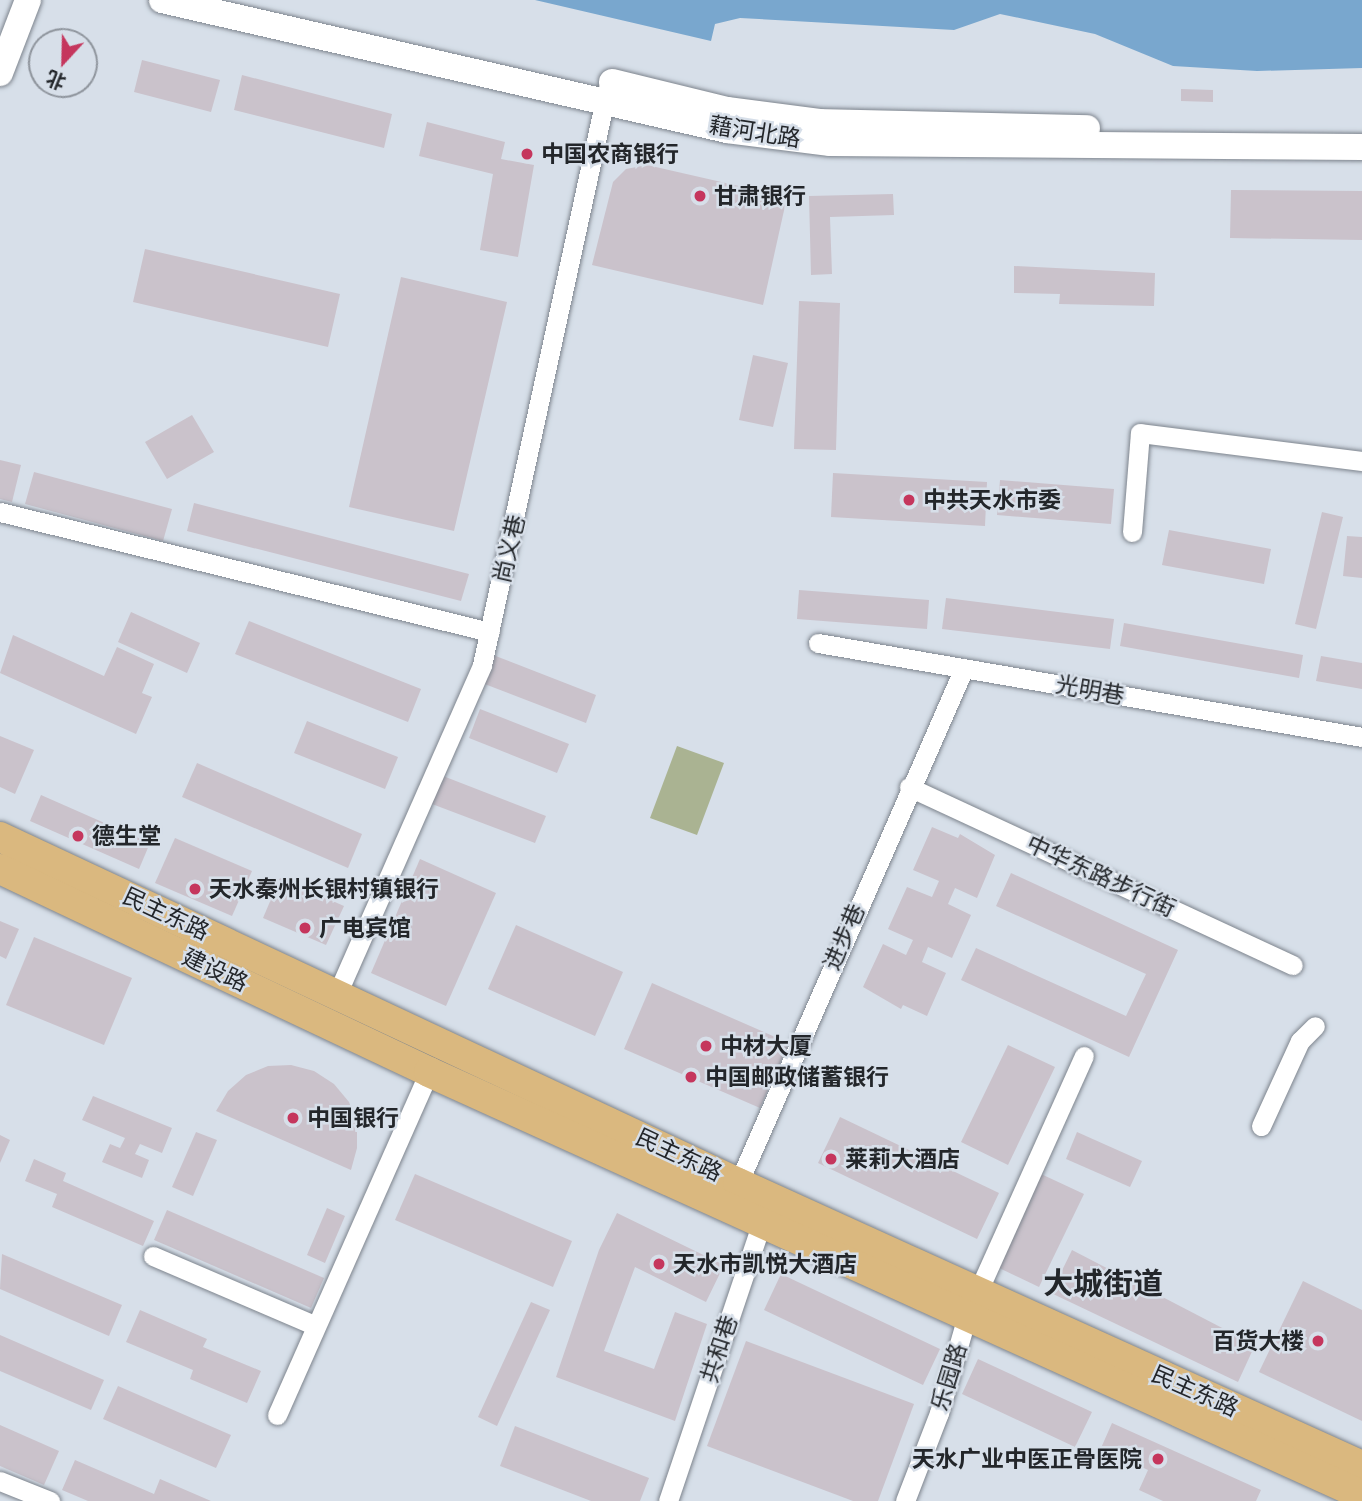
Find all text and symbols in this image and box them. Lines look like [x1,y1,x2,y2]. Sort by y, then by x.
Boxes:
north arrow [28,28,98,98]
text: 北 [43,67,69,94]
street label: 藉河北路 [707,111,803,153]
place label: 中国农商银行 [541,140,679,168]
marker: 中国农商银行 [519,146,535,162]
place label: 甘肃银行 [714,182,806,210]
marker: 甘肃银行 [692,188,708,204]
place label: 中共天水市委 [923,486,1061,514]
marker: 中共天水市委 [901,492,917,508]
street label: 尚义巷 [488,512,530,586]
street label: 光明巷 [1054,670,1126,710]
place label: 德生堂 [92,822,161,850]
marker: 德生堂 [70,828,86,844]
street label: 中华东路步行街 [1022,829,1180,923]
place label: 天水秦州长银村镇银行 [209,875,439,903]
marker: 天水秦州长银村镇银行 [187,881,203,897]
street label: 民主东路 [118,882,214,946]
street label: 进步巷 [818,900,870,974]
place label: 广电宾馆 [319,914,411,942]
marker: 广电宾馆 [297,920,313,936]
street label: 建设路 [178,943,252,997]
place label: 中材大厦 [720,1032,812,1060]
marker: 中材大厦 [698,1038,714,1054]
place label: 中国邮政储蓄银行 [705,1063,889,1091]
marker: 中国邮政储蓄银行 [683,1069,699,1085]
place label: 中国银行 [307,1104,399,1132]
marker: 中国银行 [285,1110,301,1126]
street label: 民主东路 [631,1123,727,1187]
place label: 莱莉大酒店 [845,1145,960,1173]
marker: 莱莉大酒店 [823,1151,839,1167]
place label: 天水市凯悦大酒店 [673,1250,857,1278]
marker: 天水市凯悦大酒店 [651,1256,667,1272]
district label: 大城街道 [1043,1265,1163,1301]
street label: 共和巷 [695,1312,743,1386]
place label: 百货大楼 [1212,1327,1304,1355]
marker: 百货大楼 [1310,1333,1326,1349]
street label: 乐园路 [926,1340,972,1414]
street label: 民主东路 [1147,1360,1243,1422]
place label: 天水广业中医正骨医院 [912,1445,1142,1473]
marker: 天水广业中医正骨医院 [1148,1449,1168,1469]

